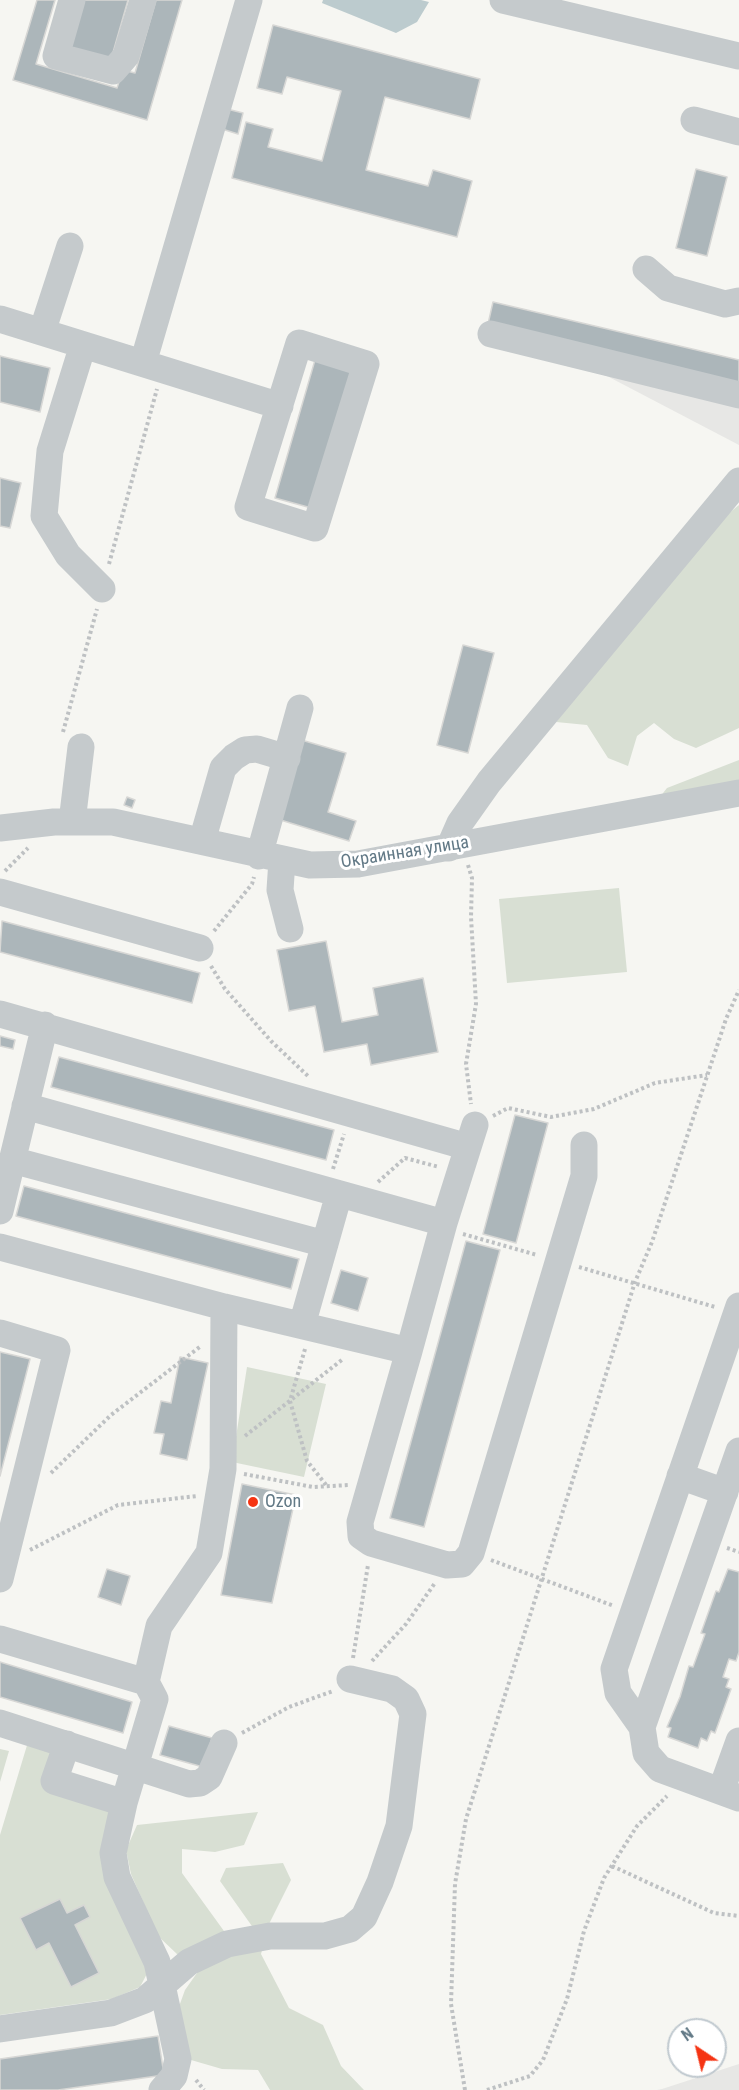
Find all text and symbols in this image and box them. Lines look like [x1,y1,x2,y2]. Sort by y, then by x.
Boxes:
street label: Окраинная улица [339,832,471,874]
place label: Ozon [265,1491,301,1513]
marker: Ozon [246,1495,260,1509]
north arrow [667,2018,727,2078]
text: N [678,2024,697,2045]

